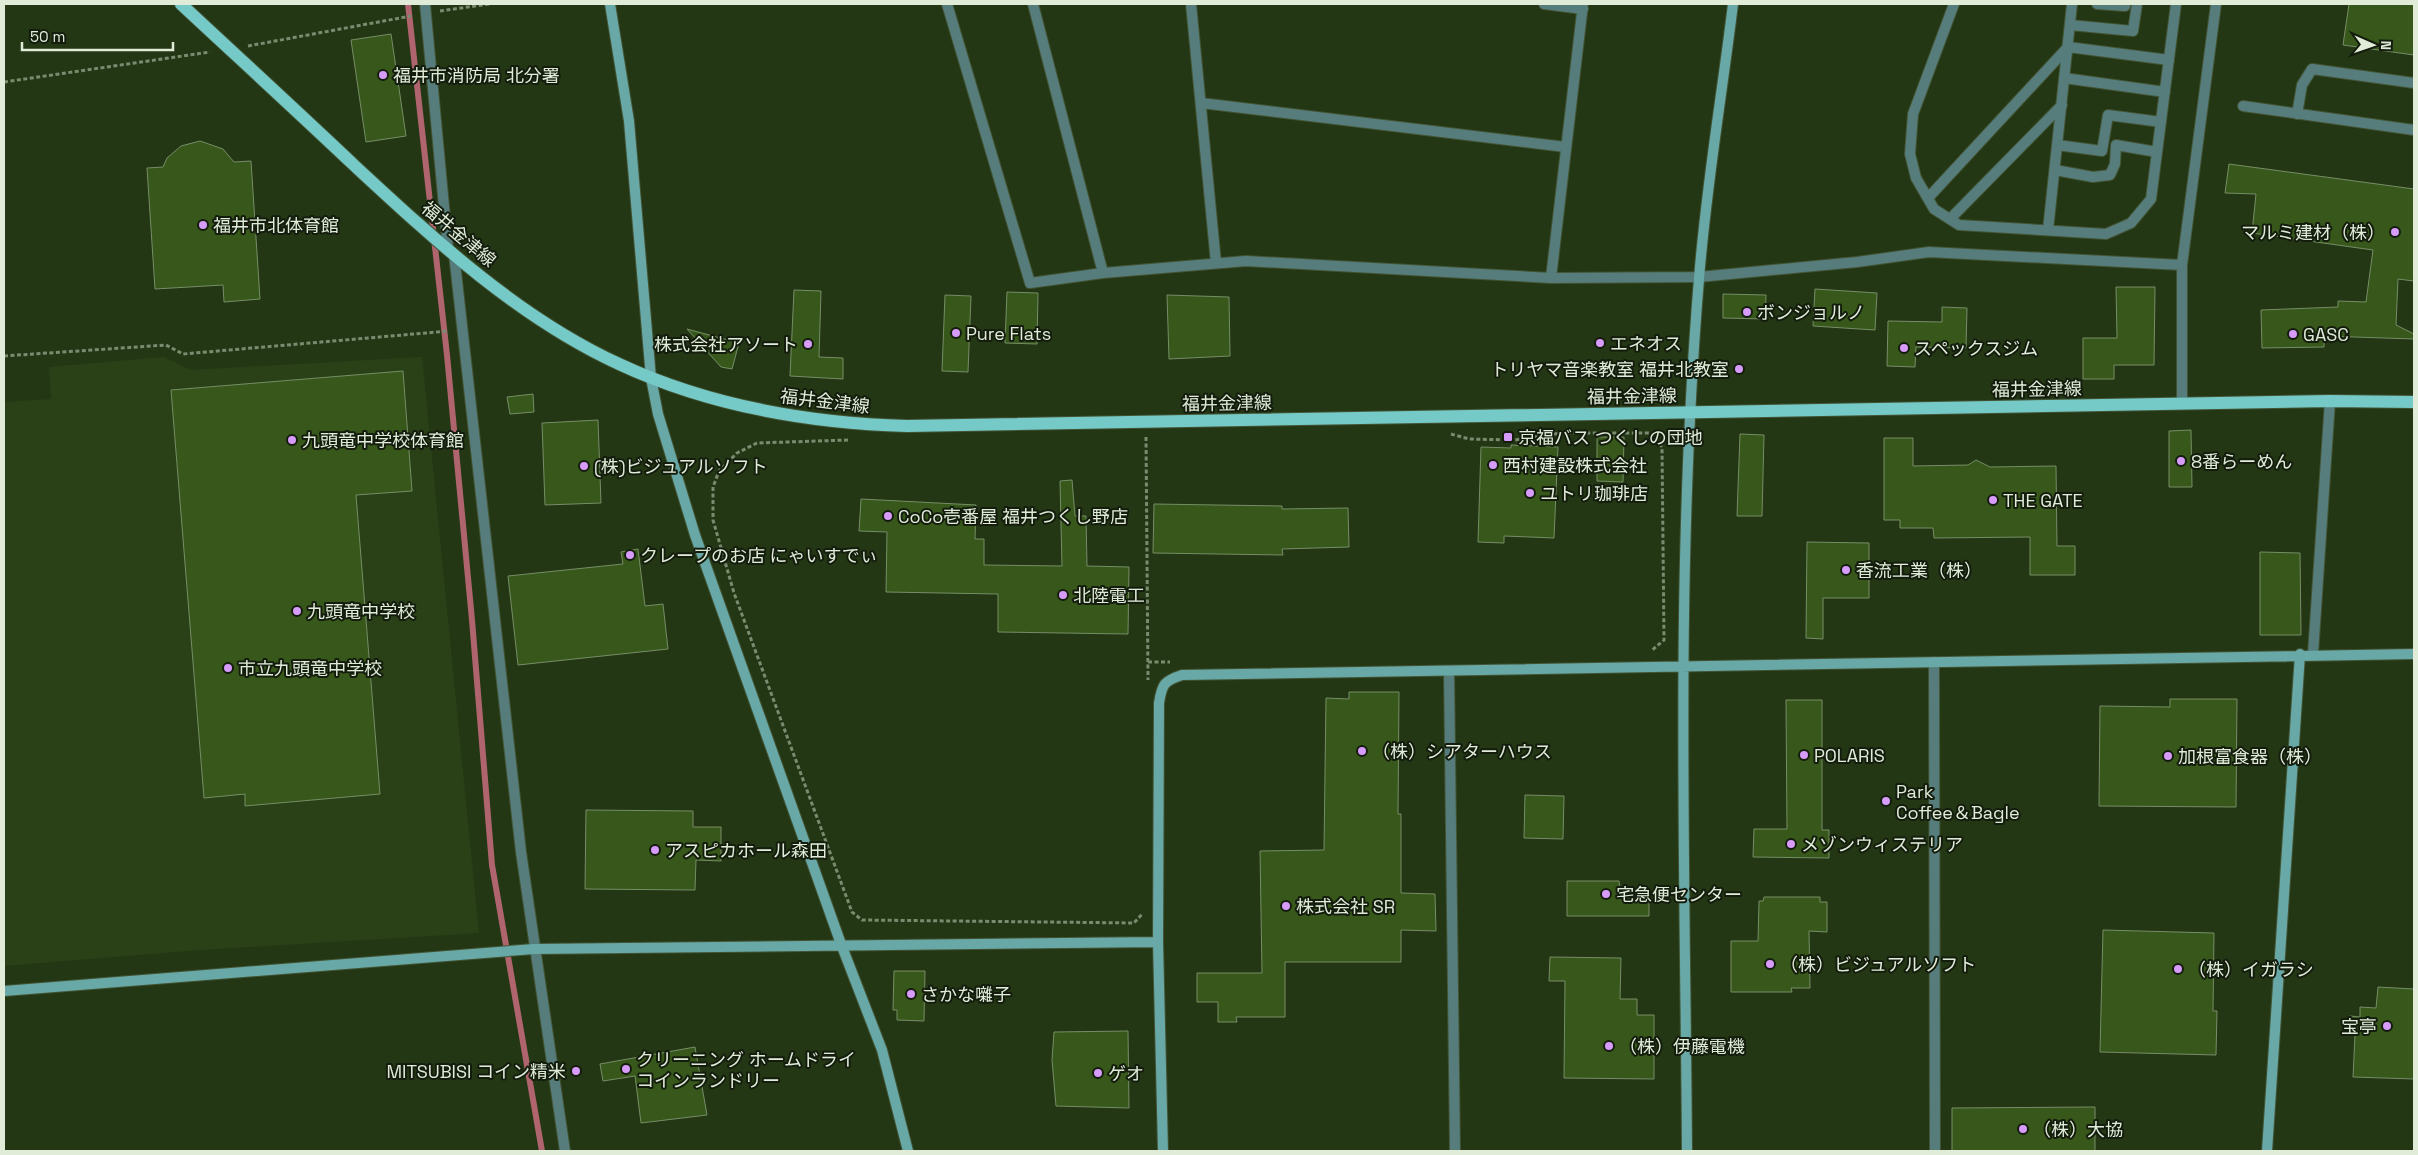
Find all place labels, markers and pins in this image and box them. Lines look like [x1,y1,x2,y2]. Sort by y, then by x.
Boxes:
place label: 福井市消防局 北分署 [393,64,560,87]
marker: 福井市消防局 北分署 [377,69,389,81]
place label: 福井市北体育館 [213,214,339,237]
marker: 福井市北体育館 [197,219,209,231]
place label: マルミ建材（株） [2241,221,2385,244]
marker: マルミ建材（株） [2389,226,2401,238]
place label: ボンジョルノ [1757,301,1865,324]
marker: ボンジョルノ [1741,306,1753,318]
place label: Pure Flats [966,322,1051,345]
place label: GASC [2303,323,2349,346]
marker: Pure Flats [950,327,962,339]
marker: GASC [2287,328,2299,340]
place label: エネオス [1610,332,1682,355]
place label: 株式会社アソート [654,333,798,356]
marker: エネオス [1594,337,1606,349]
place label: スペックスジム [1914,337,2038,360]
marker: 株式会社アソート [802,338,814,350]
marker: スペックスジム [1898,342,1910,354]
place label: トリヤマ音楽教室 福井北教室 [1490,358,1729,381]
marker: トリヤマ音楽教室 福井北教室 [1733,363,1745,375]
place label: 京福バス つくしの団地 [1518,426,1703,449]
place label: 九頭竜中学校体育館 [302,429,464,452]
marker: 京福バス つくしの団地 [1502,431,1514,443]
marker: 九頭竜中学校体育館 [286,434,298,446]
place label: 8番らーめん [2191,450,2292,473]
place label: 西村建設株式会社 [1503,454,1647,477]
place label: (株)ビジュアルソフト [594,455,768,478]
marker: 8番らーめん [2175,455,2187,467]
marker: 西村建設株式会社 [1487,459,1499,471]
marker: (株)ビジュアルソフト [578,460,590,472]
place label: ユトリ珈琲店 [1540,482,1648,505]
marker: ユトリ珈琲店 [1524,487,1536,499]
place label: THE GATE [2003,489,2083,512]
marker: THE GATE [1987,494,1999,506]
place label: CoCo壱番屋 福井つくし野店 [898,505,1128,528]
marker: CoCo壱番屋 福井つくし野店 [882,510,894,522]
place label: クレープのお店 にゃいすでぃ [640,544,878,567]
marker: クレープのお店 にゃいすでぃ [624,549,636,561]
place label: 香流工業（株） [1856,559,1982,582]
marker: 香流工業（株） [1840,564,1852,576]
place label: 北陸電工 [1073,584,1145,607]
marker: 北陸電工 [1057,589,1069,601]
place label: 九頭竜中学校 [307,600,415,623]
marker: 九頭竜中学校 [291,605,303,617]
place label: 市立九頭竜中学校 [238,657,382,680]
marker: 市立九頭竜中学校 [222,662,234,674]
place label: （株）シアターハウス [1372,740,1552,763]
place label: POLARIS [1814,744,1885,767]
marker: （株）シアターハウス [1356,745,1368,757]
place label: 加根富食器（株） [2178,745,2322,768]
marker: POLARIS [1798,749,1810,761]
marker: 加根富食器（株） [2162,750,2174,762]
place label: Park Coffee＆Bagle [1896,780,2020,824]
marker: Park Coffee＆Bagle [1880,795,1892,807]
place label: メゾンウィステリア [1801,833,1963,856]
marker: メゾンウィステリア [1785,838,1797,850]
place label: アスピカホール森田 [665,839,827,862]
marker: アスピカホール森田 [649,844,661,856]
place label: 宅急便センター [1616,883,1742,906]
marker: 宅急便センター [1600,888,1612,900]
place label: 株式会社 SR [1296,895,1395,918]
marker: 株式会社 SR [1280,900,1292,912]
place label: （株）ビジュアルソフト [1780,953,1976,976]
marker: （株）ビジュアルソフト [1764,958,1776,970]
place label: （株）イガラシ [2188,958,2314,981]
marker: （株）イガラシ [2172,963,2184,975]
place label: さかな囃子 [921,983,1011,1006]
marker: さかな囃子 [905,988,917,1000]
place label: 宝亭 [2341,1015,2377,1038]
marker: 宝亭 [2381,1020,2393,1032]
place label: （株）伊藤電機 [1619,1035,1745,1058]
marker: （株）伊藤電機 [1603,1040,1615,1052]
place label: クリーニング ホームドライ コインランドリー [636,1048,856,1092]
place label: MITSUBISI コイン精米 [386,1060,566,1083]
place label: ゲオ [1108,1062,1144,1085]
marker: クリーニング ホームドライ コインランドリー [620,1063,632,1075]
marker: MITSUBISI コイン精米 [570,1065,582,1077]
marker: ゲオ [1092,1067,1104,1079]
place label: （株）大協 [2033,1118,2123,1141]
marker: （株）大協 [2017,1123,2029,1135]

